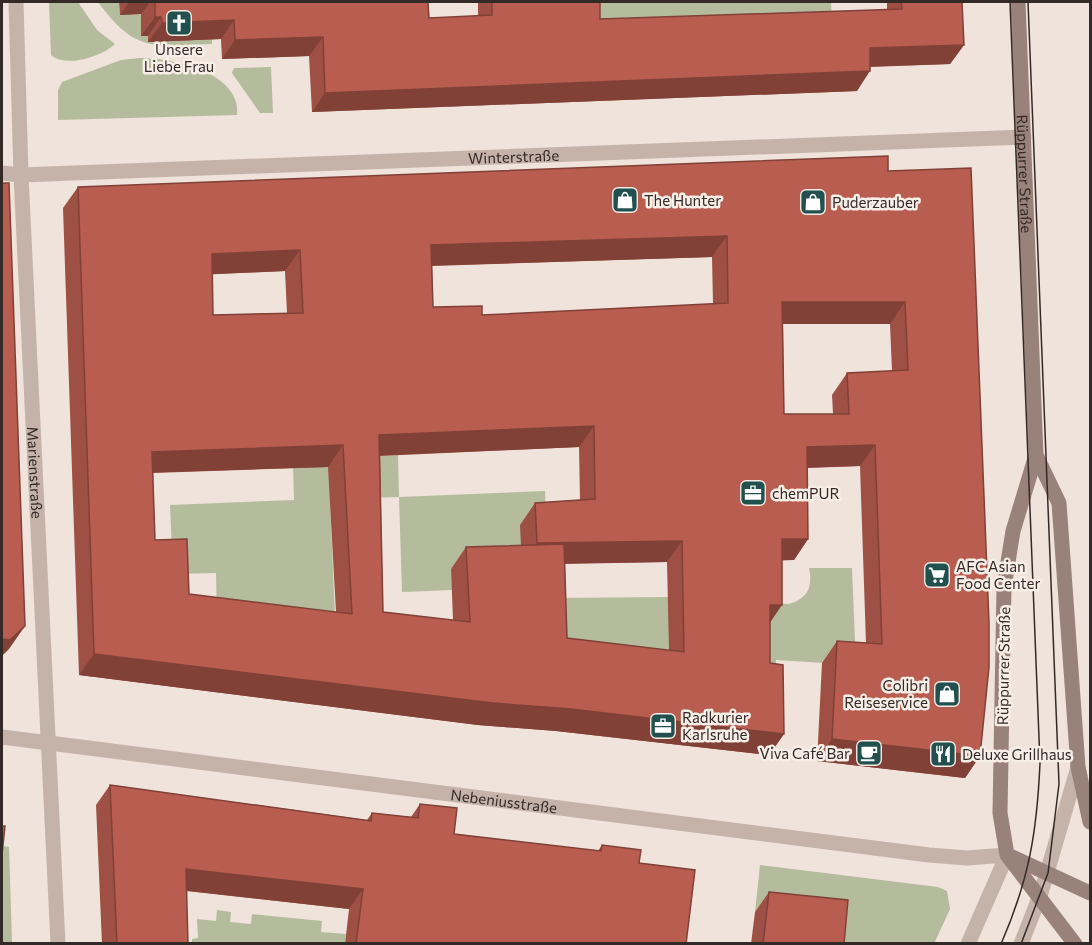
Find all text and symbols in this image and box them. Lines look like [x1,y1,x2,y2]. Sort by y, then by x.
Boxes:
church icon: Unsere Liebe Frau [164,8,194,38]
place label: Unsere Liebe Frau [144,40,214,75]
street label: Rüppurrer Straße [1013,114,1036,234]
street label: Winterstraße [468,146,560,167]
shop icon: The Hunter [610,185,640,215]
shop icon: Puderzauber [798,187,828,217]
place label: The Hunter [644,191,721,209]
place label: Puderzauber [832,193,919,211]
street label: Marienstraße [24,426,47,519]
office icon: chemPUR [738,478,768,508]
place label: chemPUR [772,484,839,502]
place label: AFC Asian Food Center [956,557,1040,592]
supermarket icon: AFC Asian Food Center [922,560,952,590]
street label: Rüppurrer Straße [993,607,1013,725]
place label: Colibri Reiseservice [844,676,928,711]
shop icon: Colibri Reiseservice [932,679,962,709]
place label: Radkurier Karlsruhe [682,708,749,743]
office icon: Radkurier Karlsruhe [648,711,678,741]
cafe icon: Viva Café Bar [854,738,884,768]
restaurant icon: Deluxe Grillhaus [928,739,958,769]
place label: Viva Café Bar [760,744,850,762]
place label: Deluxe Grillhaus [962,745,1072,763]
street label: Nebeniusstraße [450,785,558,817]

